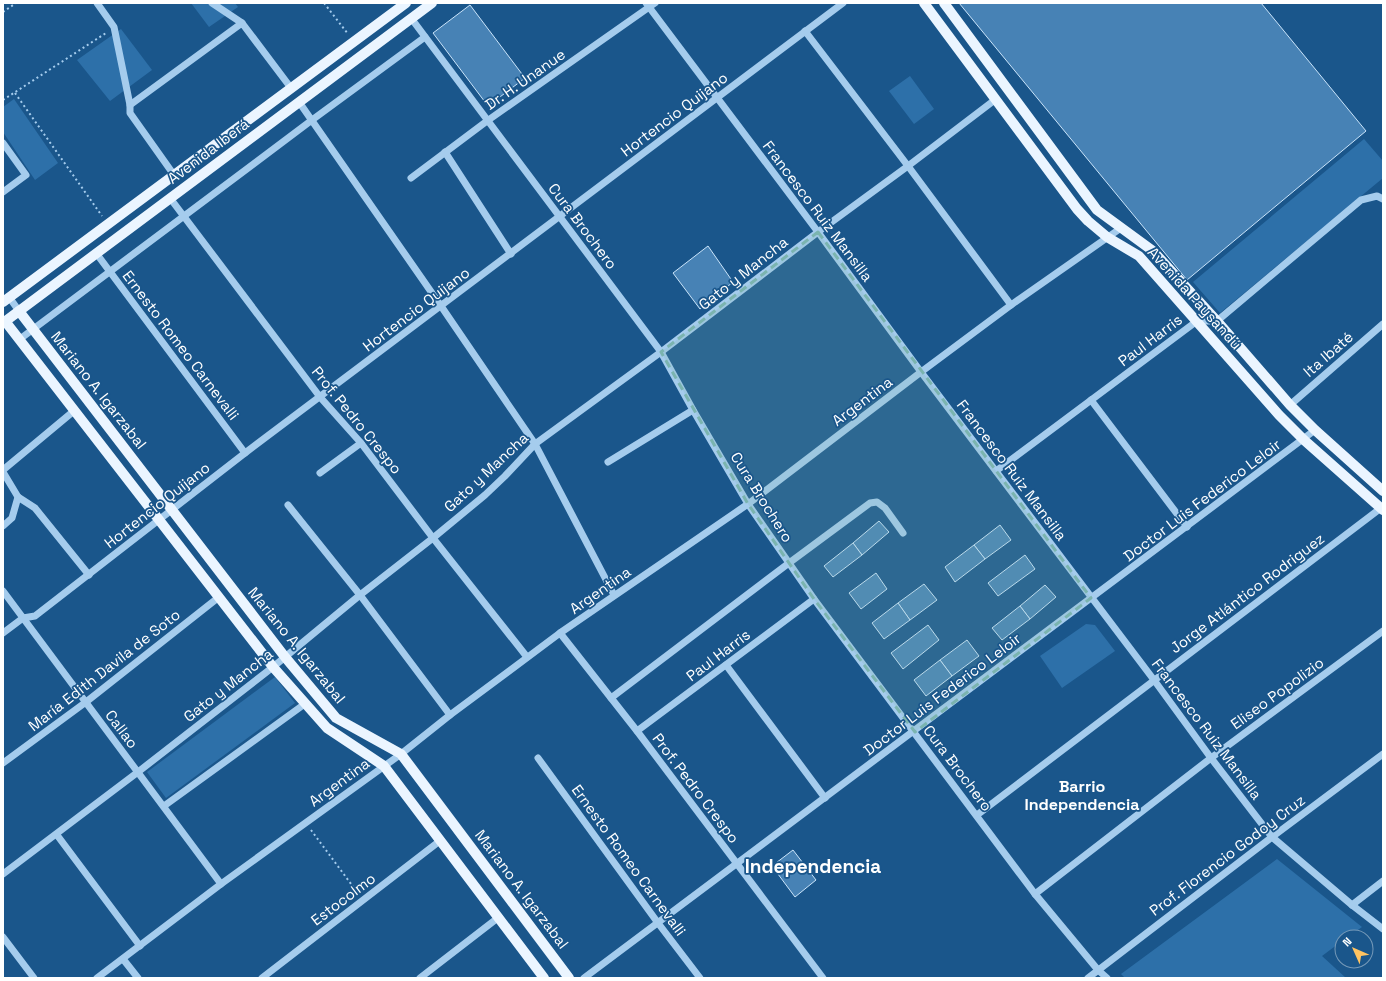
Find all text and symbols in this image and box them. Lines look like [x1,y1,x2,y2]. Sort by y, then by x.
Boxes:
street label: Dr. H. Unanue [481,44,569,114]
street label: Hortencio Quijano [617,68,731,160]
street label: Avenida Iberá [164,114,253,188]
street label: Francesco Ruiz Mansilla [759,137,877,286]
street label: Cura Brochero [544,179,622,273]
street label: Gato y Mancha [694,232,792,314]
street label: Avenida Paysandú [1144,243,1246,353]
street label: Hortencio Quijano [359,263,473,355]
street label: Ernesto Romeo Carnevalli [118,266,244,424]
street label: Paul Harris [1114,310,1186,370]
street label: Mariano A. Igarzabal [47,327,151,453]
street label: Ita Ibaté [1299,327,1357,381]
street label: Prof. Pedro Crespo [308,362,406,478]
street label: Argentina [828,372,896,430]
street label: Francesco Ruiz Mansilla [953,396,1071,545]
street label: Gato y Mancha [440,428,532,516]
street label: Doctor Luis Federico Leloir [1120,434,1285,565]
street label: Cura Brochero [727,448,797,546]
street label: Hortencio Quijano [100,458,214,552]
street label: Jorge Atlántico Rodriguez [1166,529,1328,657]
street label: Argentina [566,562,635,618]
street label: Mariano A. Igarzabal [244,583,350,707]
street label: María Edith Davila de Soto [24,605,184,735]
street label: Paul Harris [682,625,754,685]
street label: Doctor Luis Federico Leloir [860,628,1025,759]
street label: Gato y Mancha [179,644,277,726]
street label: Eliseo Popolizio [1227,653,1327,733]
street label: Francesco Ruiz Mansilla [1148,655,1266,804]
street label: Callao [101,706,143,752]
street label: Cura Brochero [919,721,997,815]
street label: Prof. Pedro Crespo [648,729,744,847]
street label: Argentina [305,753,373,810]
district label: Barrio Independencia [1025,776,1140,815]
street label: Ernesto Romeo Carnevalli [568,781,690,939]
street label: Prof. Florencio Godoy Cruz [1145,790,1309,920]
street label: Mariano A. Igarzabal [471,826,573,952]
district label: Independencia [745,854,881,879]
street label: Estocolmo [307,868,379,930]
north arrow [1334,929,1374,969]
text: N [1339,934,1354,949]

